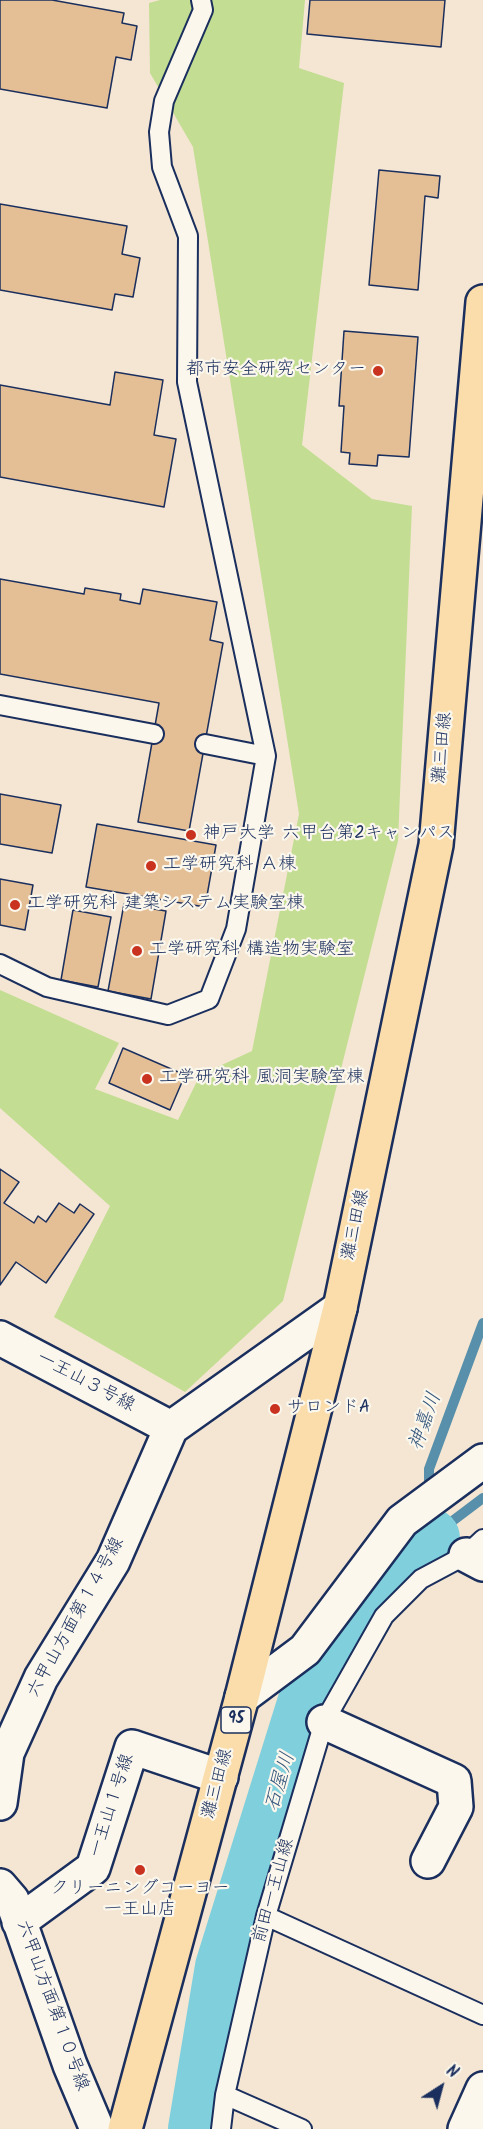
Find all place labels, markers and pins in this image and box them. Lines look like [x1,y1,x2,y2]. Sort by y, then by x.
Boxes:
place label: 都市安全研究センター [186,360,366,382]
marker: 都市安全研究センター [371,364,385,378]
place label: 神戸大学 六甲台第2キャンパス [203,824,455,846]
marker: 神戸大学 六甲台第2キャンパス [184,828,198,842]
place label: 工学研究科 Ａ棟 [163,855,296,877]
marker: 工学研究科 Ａ棟 [144,859,158,873]
place label: 工学研究科 建築システム実験室棟 [27,894,304,916]
marker: 工学研究科 建築システム実験室棟 [8,898,22,912]
place label: 工学研究科 構造物実験室 [149,940,354,962]
marker: 工学研究科 構造物実験室 [130,944,144,958]
place label: 工学研究科 風洞実験室棟 [159,1068,364,1090]
marker: 工学研究科 風洞実験室棟 [140,1072,154,1086]
place label: サロンドA [287,1398,370,1420]
marker: サロンドA [268,1402,282,1416]
marker: クリーニングコーヨー 一王山店 [133,1863,147,1877]
place label: クリーニングコーヨー 一王山店 [51,1879,229,1922]

